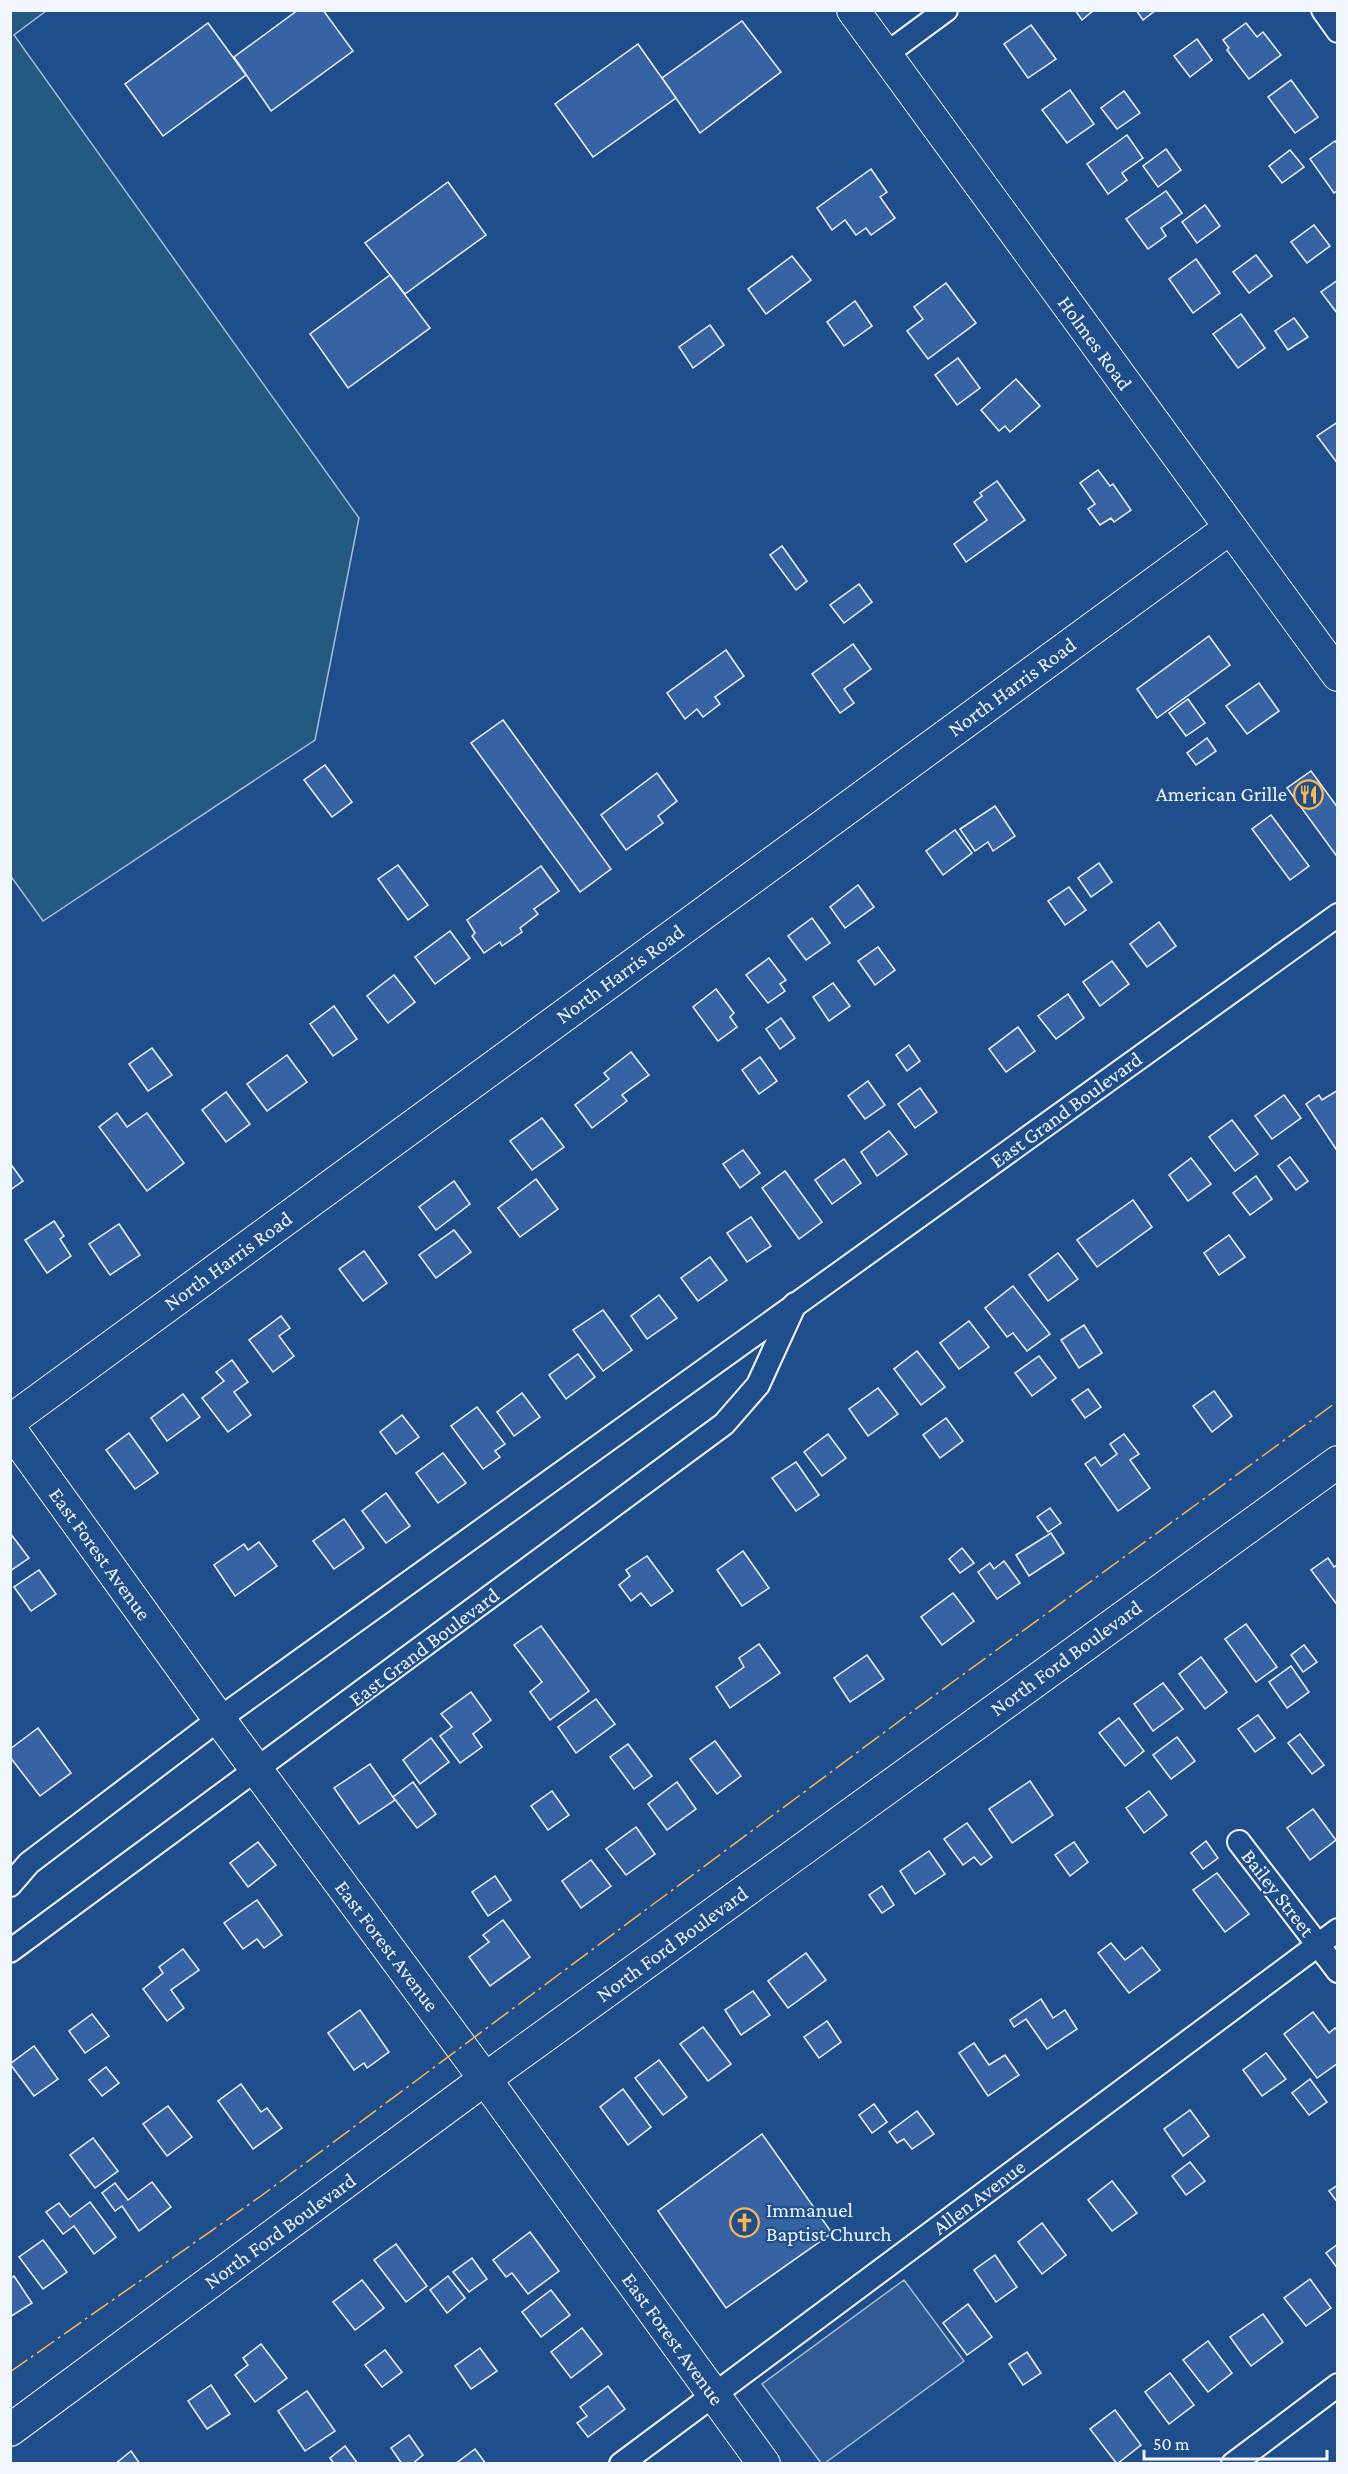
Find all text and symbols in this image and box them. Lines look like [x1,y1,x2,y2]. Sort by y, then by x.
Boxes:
street label: Holmes Road [1053,291,1137,395]
street label: North Harris Road [943,632,1081,742]
restaurant icon: American Grille [1292,778,1324,810]
place label: American Grille [1156,782,1287,806]
street label: North Harris Road [551,919,689,1029]
street label: East Grand Boulevard [985,1047,1147,1173]
street label: North Harris Road [159,1206,297,1316]
street label: East Forest Avenue [44,1483,156,1625]
street label: East Grand Boulevard [344,1583,504,1711]
street label: North Ford Boulevard [986,1595,1146,1721]
street label: Bailey Street [1236,1845,1320,1942]
street label: East Forest Avenue [330,1876,444,2016]
street label: North Ford Boulevard [592,1881,752,2007]
street label: Allen Avenue [928,2155,1030,2239]
street label: North Ford Boulevard [200,2168,360,2294]
place label: Immanuel Baptist Church [766,2198,892,2246]
church icon: Immanuel Baptist Church [729,2206,761,2238]
street label: East Forest Avenue [617,2268,729,2410]
scale bar [1144,2423,1327,2461]
text: 50 m [1153,2434,1190,2454]

